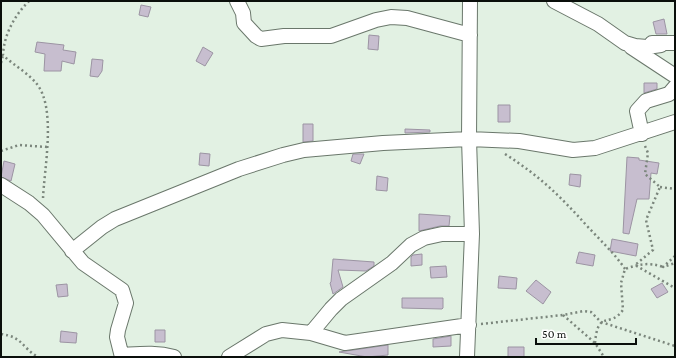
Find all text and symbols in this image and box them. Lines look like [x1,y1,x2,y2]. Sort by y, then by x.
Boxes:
scale bar [536,320,636,346]
text: 50 m [542,327,567,341]

